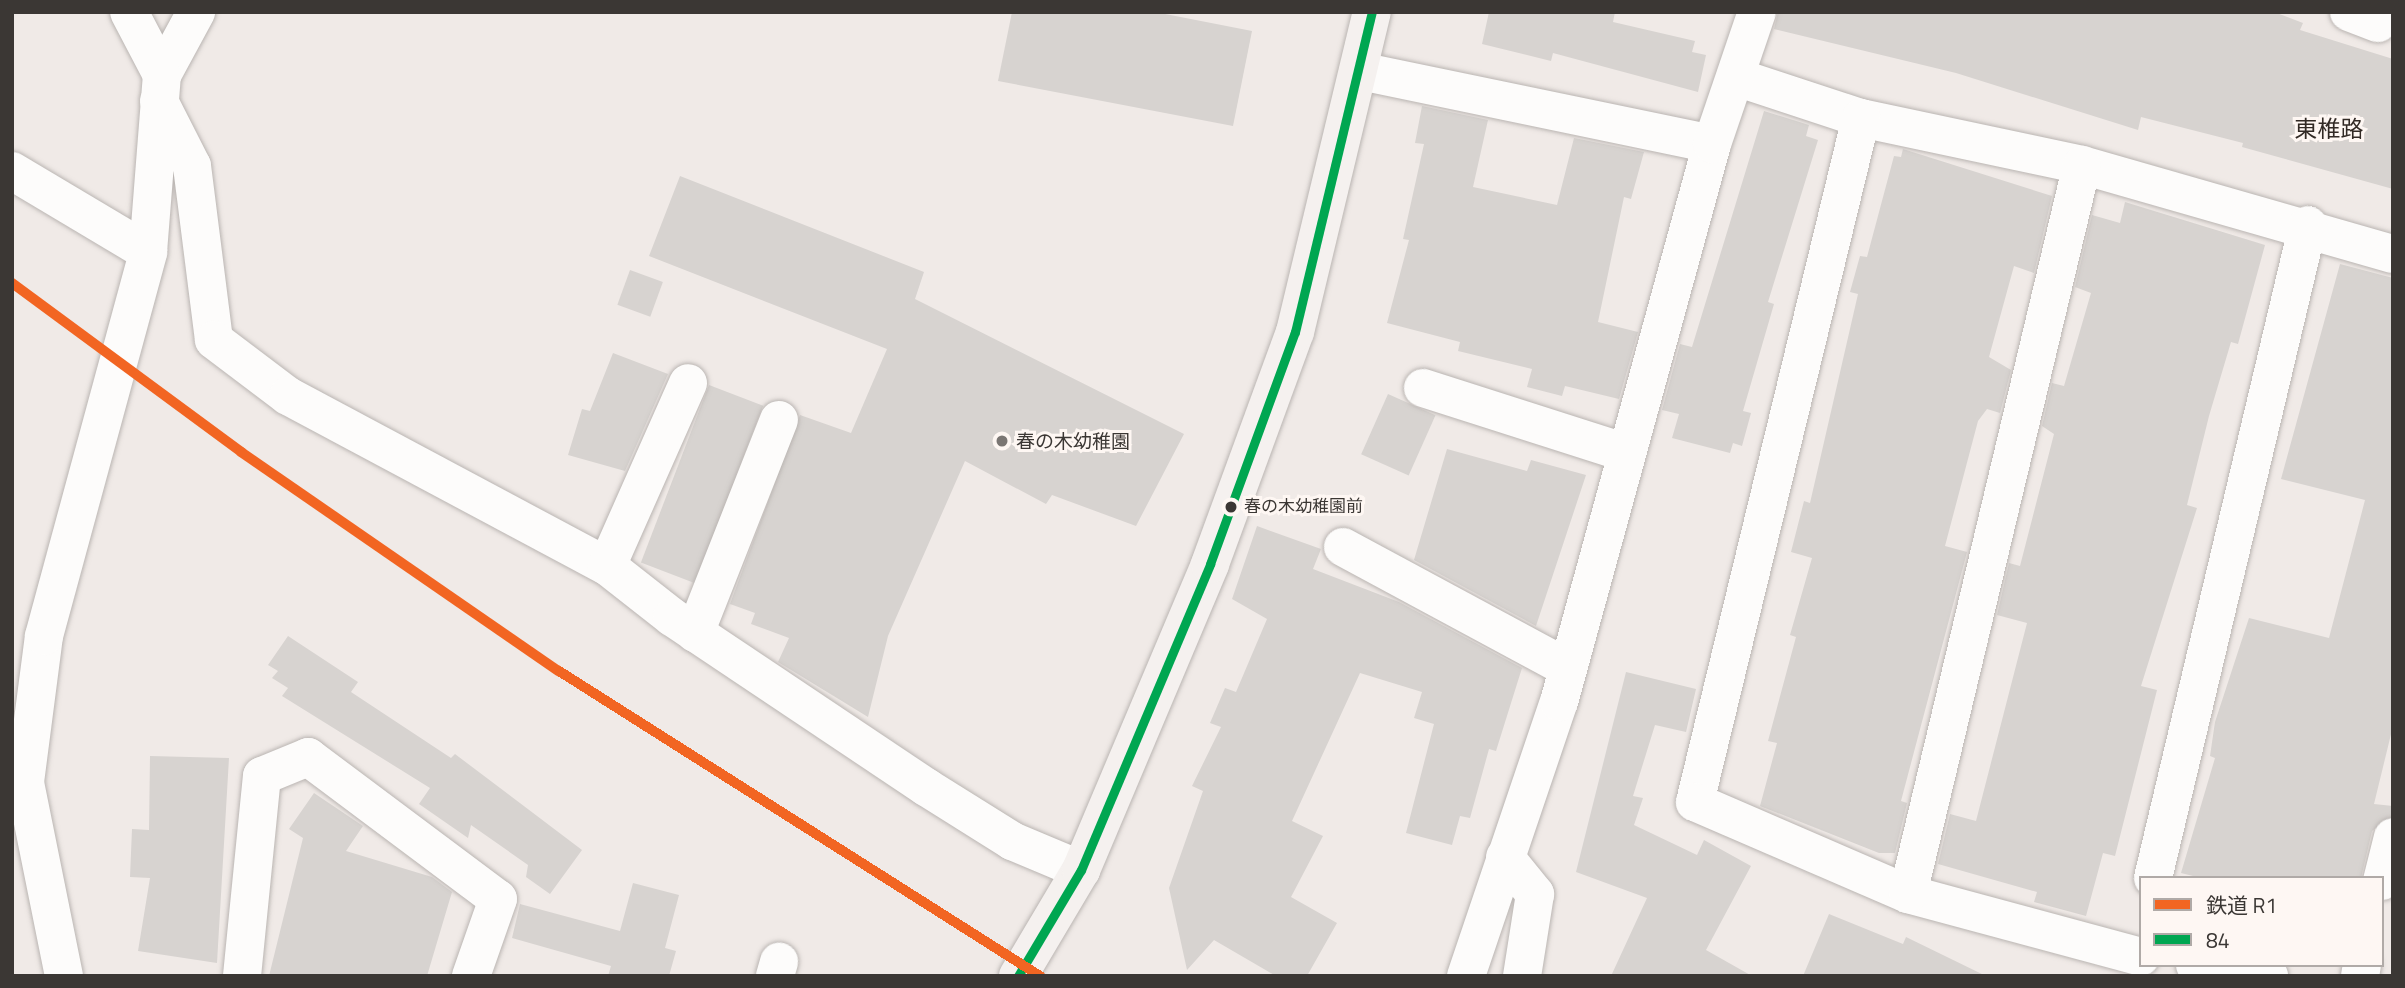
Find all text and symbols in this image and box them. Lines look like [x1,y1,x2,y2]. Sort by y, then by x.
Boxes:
district label: 東椎路 [2295,115,2363,143]
place label: 春の木幼稚園 [1016,430,1130,452]
marker: 春の木幼稚園 [994,433,1010,449]
place label: 春の木幼稚園前 [1244,497,1363,517]
marker: 春の木幼稚園前 [1224,500,1238,514]
legend [2139,876,2384,967]
text: 鉄道 R1 [2206,889,2277,921]
text: 84 [2206,924,2230,956]

